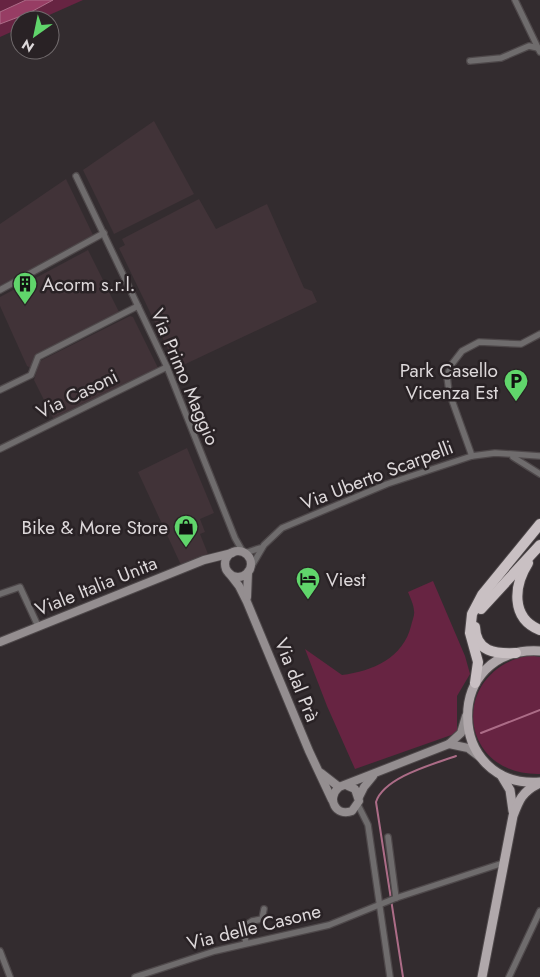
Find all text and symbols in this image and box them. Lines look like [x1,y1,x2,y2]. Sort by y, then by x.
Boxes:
north arrow [10,10,60,60]
text: N [18,34,38,57]
building icon: Acorm s.r.l. [12,271,38,305]
place label: Acorm s.r.l. [42,271,136,298]
street label: Via Primo Maggio [144,304,226,450]
place label: Park Casello Vicenza Est [400,357,498,406]
street label: Via Casoni [32,363,122,425]
parking icon: Park Casello Vicenza Est [503,368,529,402]
street label: Via Uberto Scarpelli [297,433,457,517]
place label: Bike & More Store [22,514,168,541]
shop icon: Bike & More Store [173,514,199,548]
street label: Viale Italia Unita [31,549,161,623]
hotel icon: Viest [295,566,321,600]
place label: Viest [326,566,366,593]
street label: Via dal Prà [268,634,326,726]
street label: Via delle Casone [184,897,324,957]

